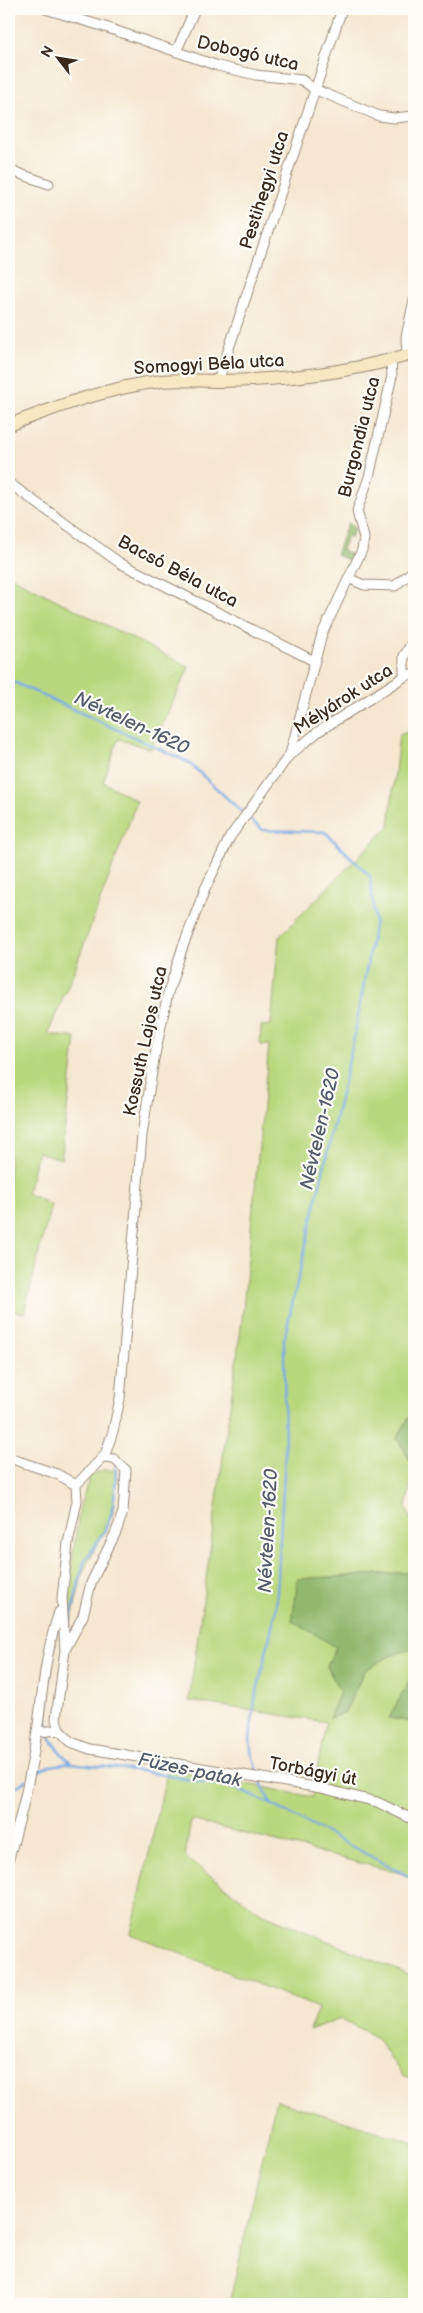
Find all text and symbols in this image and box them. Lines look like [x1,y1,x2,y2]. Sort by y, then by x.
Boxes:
north arrow [32,32,82,82]
street label: Dobogó utca [195,32,301,75]
text: N [37,43,57,60]
street label: Pestihegyi utca [235,128,293,252]
street label: Somogyi Béla utca [133,350,285,379]
street label: Burgondia utca [334,375,385,500]
street label: Bacsó Béla utca [114,531,241,612]
street label: Mélyárok utca [290,660,396,739]
water label: Névtelen-1620 [70,687,193,760]
street label: Kossuth Lajos utca [119,964,172,1118]
water label: Névtelen-1620 [295,1065,346,1192]
water label: Névtelen-1620 [254,1467,283,1593]
water label: Füzes-patak [136,1748,244,1793]
street label: Torbágyi út [267,1753,359,1790]

